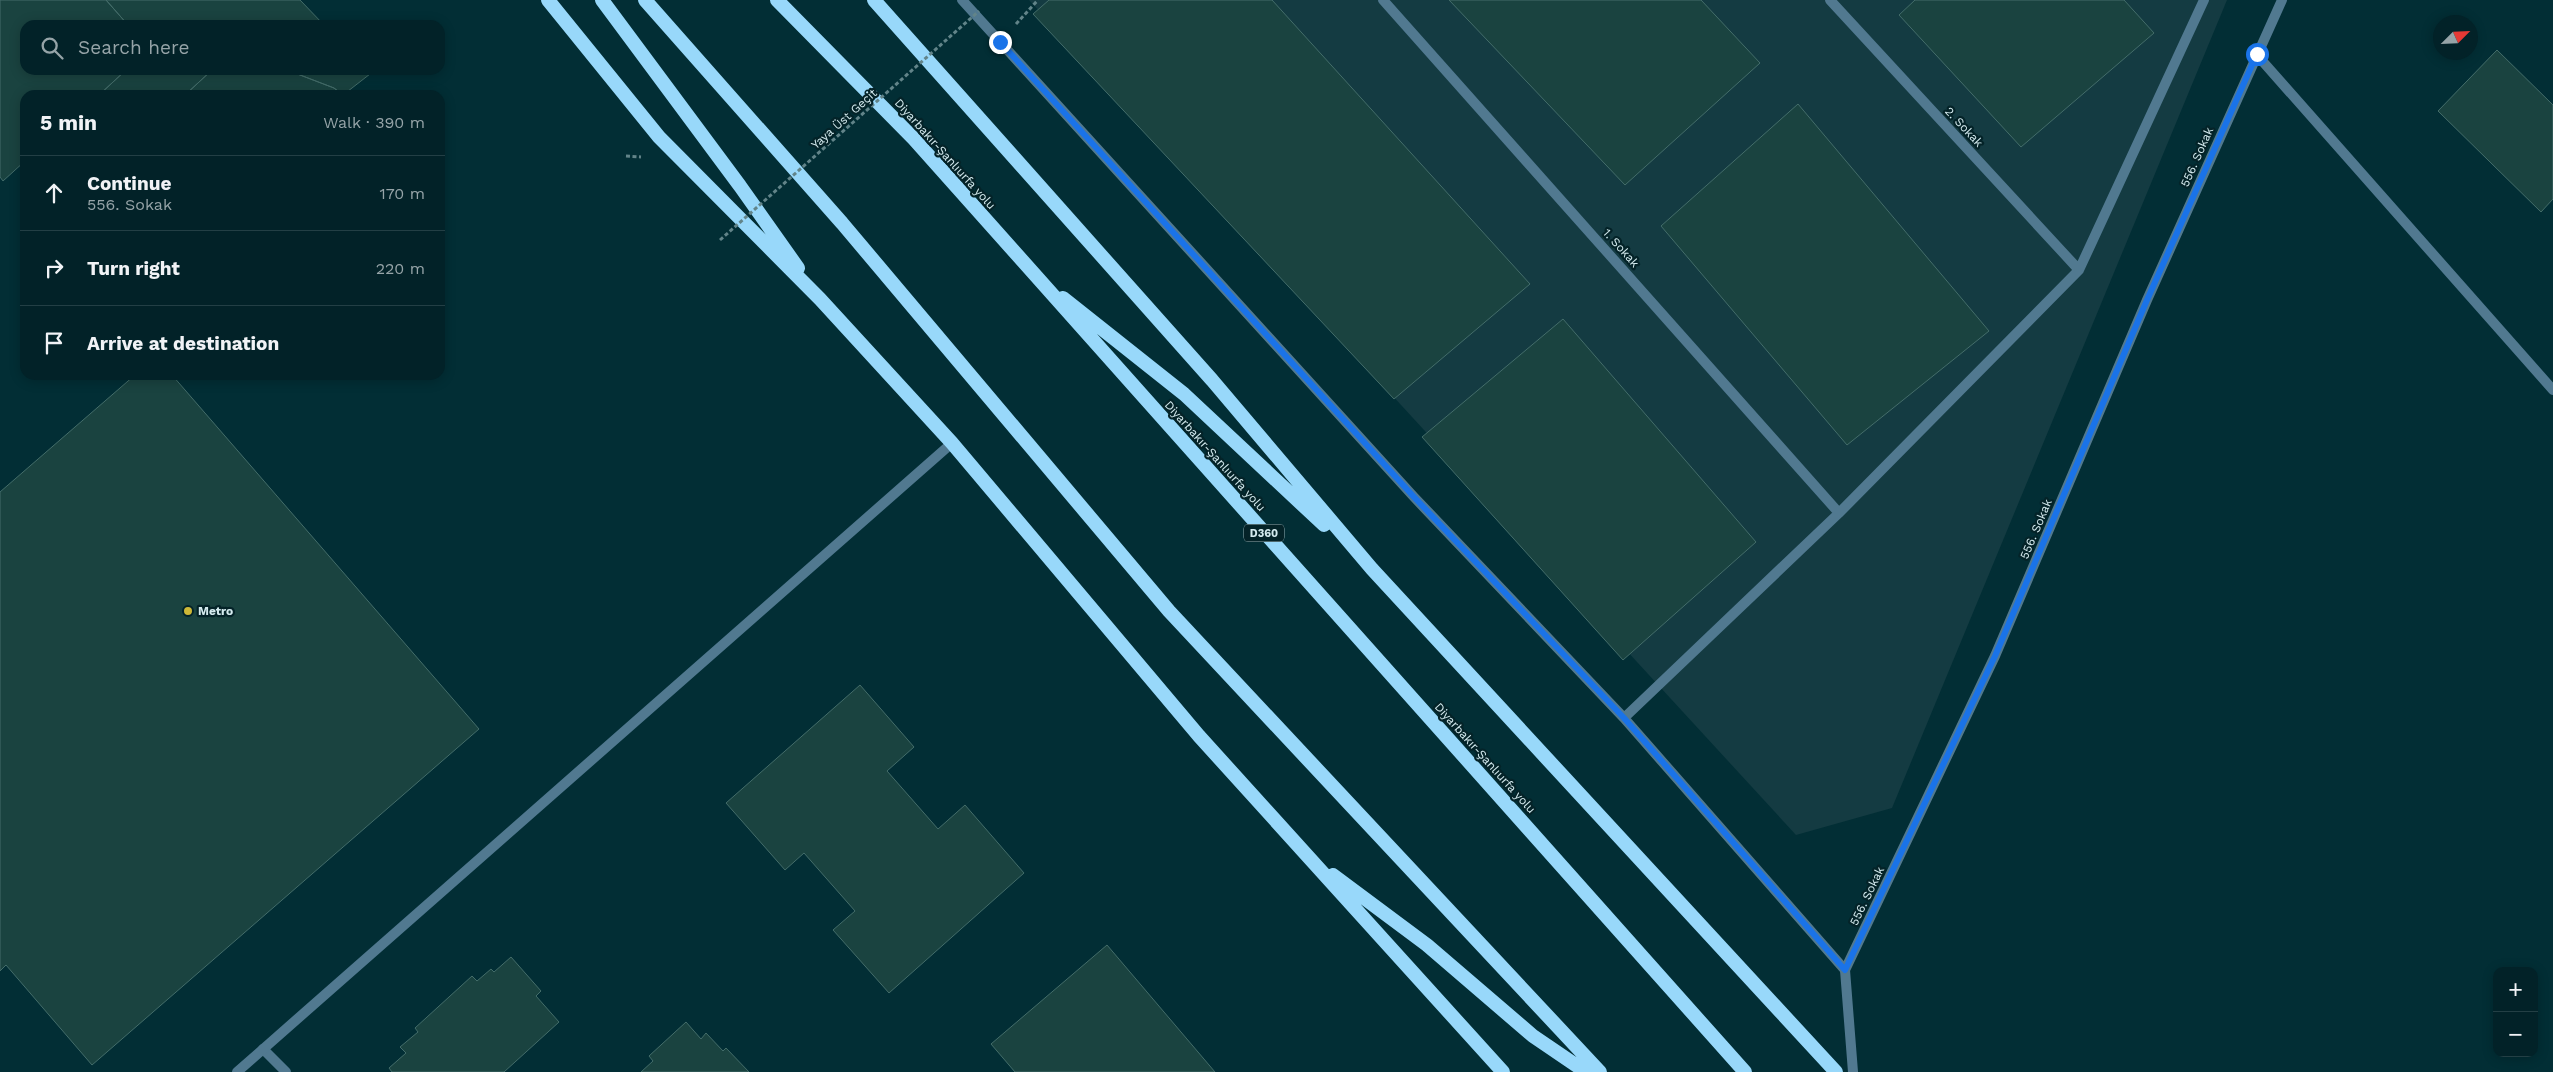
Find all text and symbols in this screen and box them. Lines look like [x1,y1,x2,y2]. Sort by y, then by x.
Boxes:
north arrow [2433,15,2478,60]
search box [20,20,445,75]
route end [989,31,1012,54]
icon: search [38,34,66,62]
text: Search here [78,36,189,59]
route start [2246,43,2269,66]
street label: Yaya Üst Geçit [808,86,880,152]
street label: Diyarbakır-Şanlıurfa yolu [892,96,998,212]
street label: 2. Sokak [1942,104,1986,150]
text: 5 min [40,110,97,135]
text: Walk · 390 m [323,113,425,132]
street label: 556. Sokak [2178,125,2216,189]
text: Continue [87,172,171,195]
icon: ahead [40,179,68,207]
text: 170 m [379,184,425,203]
text: 556. Sokak [87,195,172,214]
street label: 1. Sokak [1600,226,1642,270]
icon: right [40,254,68,282]
text: Turn right [87,257,180,280]
text: 220 m [376,259,425,278]
icon: arrive [40,329,68,357]
text: Arrive at destination [87,332,279,355]
street label: Diyarbakır-Şanlıurfa yolu [1162,398,1268,514]
street label: 556. Sokak [2017,497,2055,561]
road number: D360 [1244,524,1284,542]
place label: Metro [198,604,233,618]
marker: Metro [182,605,194,617]
street label: Diyarbakır-Şanlıurfa yolu [1432,700,1538,816]
street label: 556. Sokak [1847,864,1887,928]
map controls [2493,967,2538,1057]
button: + [2493,967,2538,1012]
button: − [2493,1012,2538,1057]

